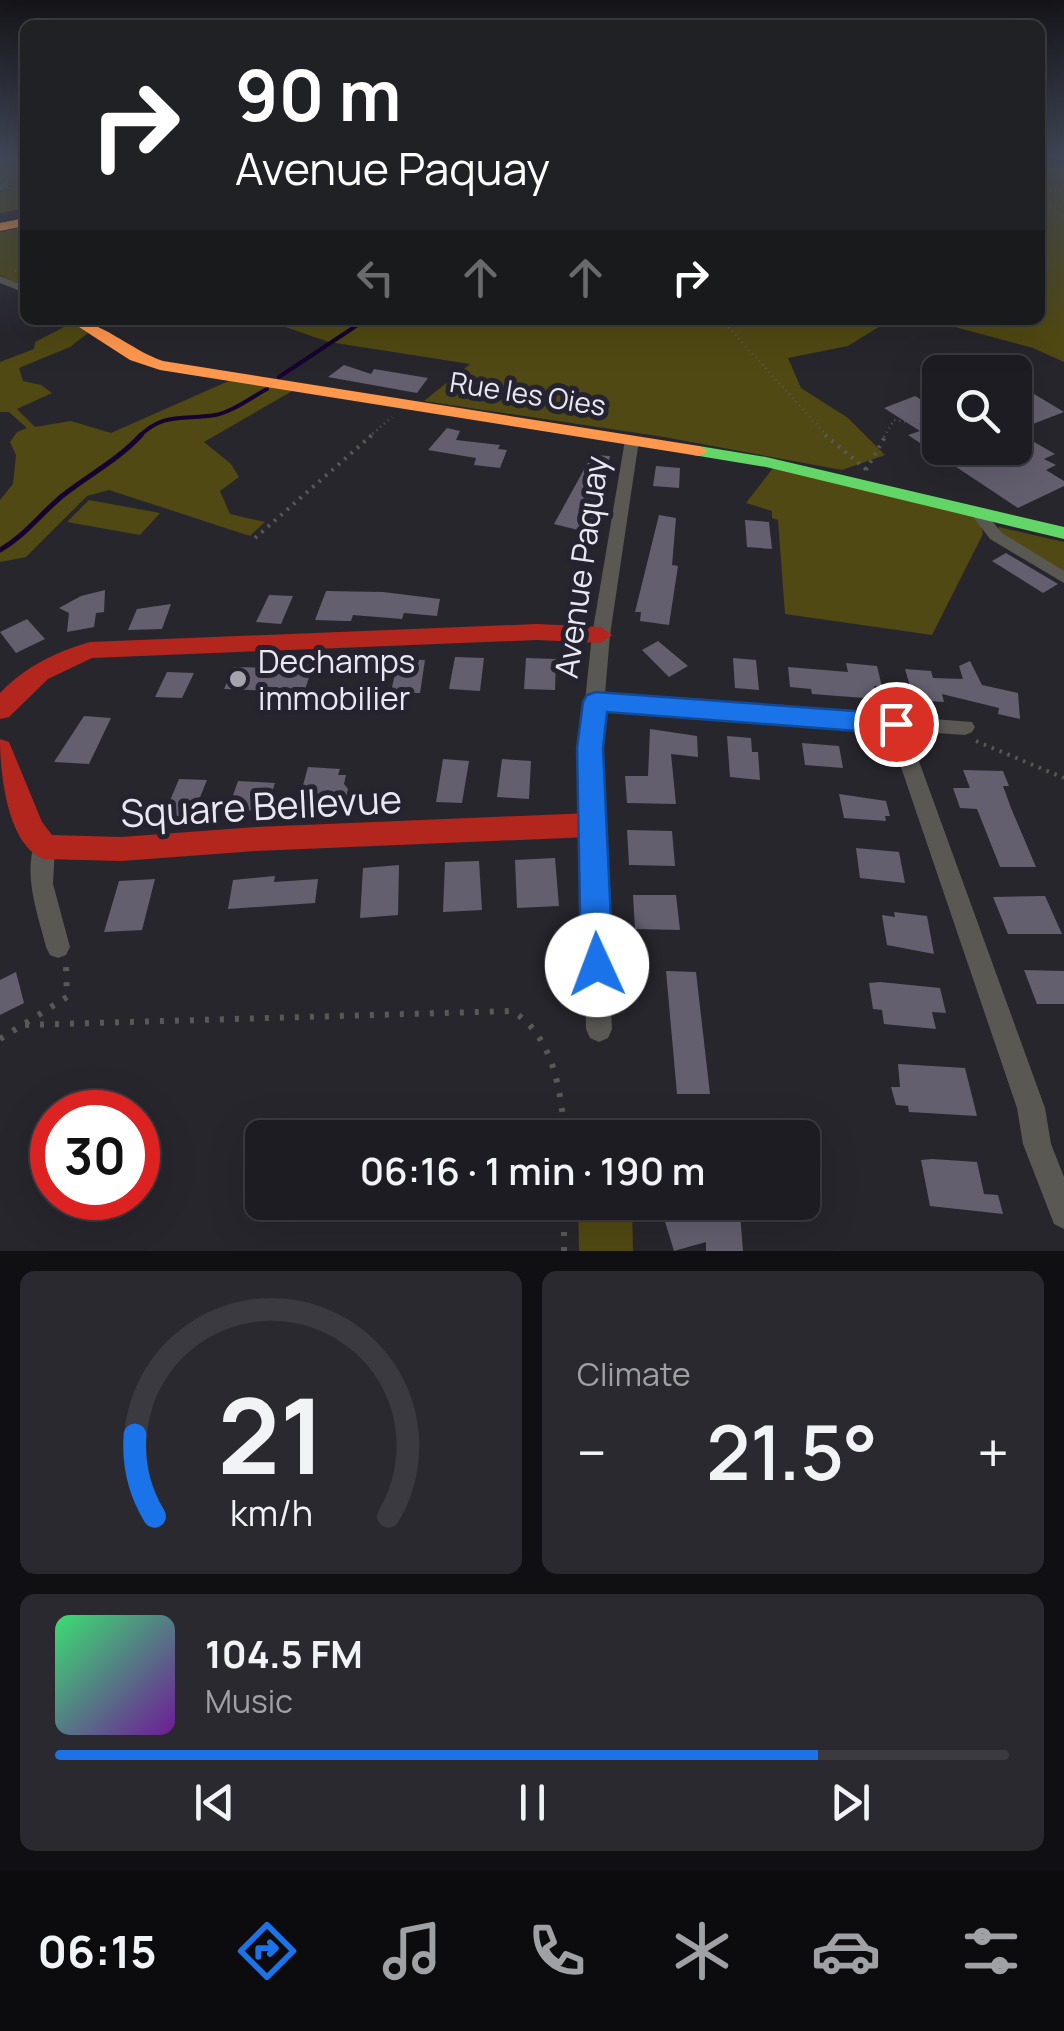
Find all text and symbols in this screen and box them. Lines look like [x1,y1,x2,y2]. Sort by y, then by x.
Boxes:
text: 90 m [235,46,402,142]
icon: right [70,60,200,190]
text: Avenue Paquay [235,137,550,199]
icon: left [348,250,403,305]
icon: ahead [453,250,508,305]
icon: ahead [558,250,613,305]
icon: right [663,250,718,305]
map controls [922,355,1032,465]
button: search [922,355,1032,465]
street label: Rue les Oies [447,362,609,424]
street label: Avenue Paquay [544,453,618,681]
place label: Dechamps immobilier [258,639,415,720]
marker: Dechamps immobilier [227,668,249,690]
pin [854,682,939,767]
icon: arrive [869,697,924,752]
street label: Square Bellevue [119,772,403,838]
position arrow [545,913,649,1017]
speed limit sign: 30 [30,1090,160,1220]
text: 06:16 · 1 min · 190 m [360,1144,705,1196]
text: Climate [577,1352,691,1396]
text: 21 [217,1363,325,1505]
text: 21.5° [706,1400,878,1503]
text: − [577,1414,607,1490]
text: + [977,1414,1009,1490]
text: km/h [229,1488,313,1537]
text: 104.5 FM [205,1627,363,1679]
text: Music [205,1679,293,1723]
icon: previous [187,1775,242,1830]
icon: pause [505,1775,560,1830]
icon: next [823,1775,878,1830]
icon: directions [232,1916,302,1986]
icon: music [377,1916,447,1986]
icon: phone [522,1916,592,1986]
icon: climate [667,1916,737,1986]
icon: car [811,1916,881,1986]
icon: filters [956,1916,1026,1986]
text: 06:15 [37,1920,157,1982]

